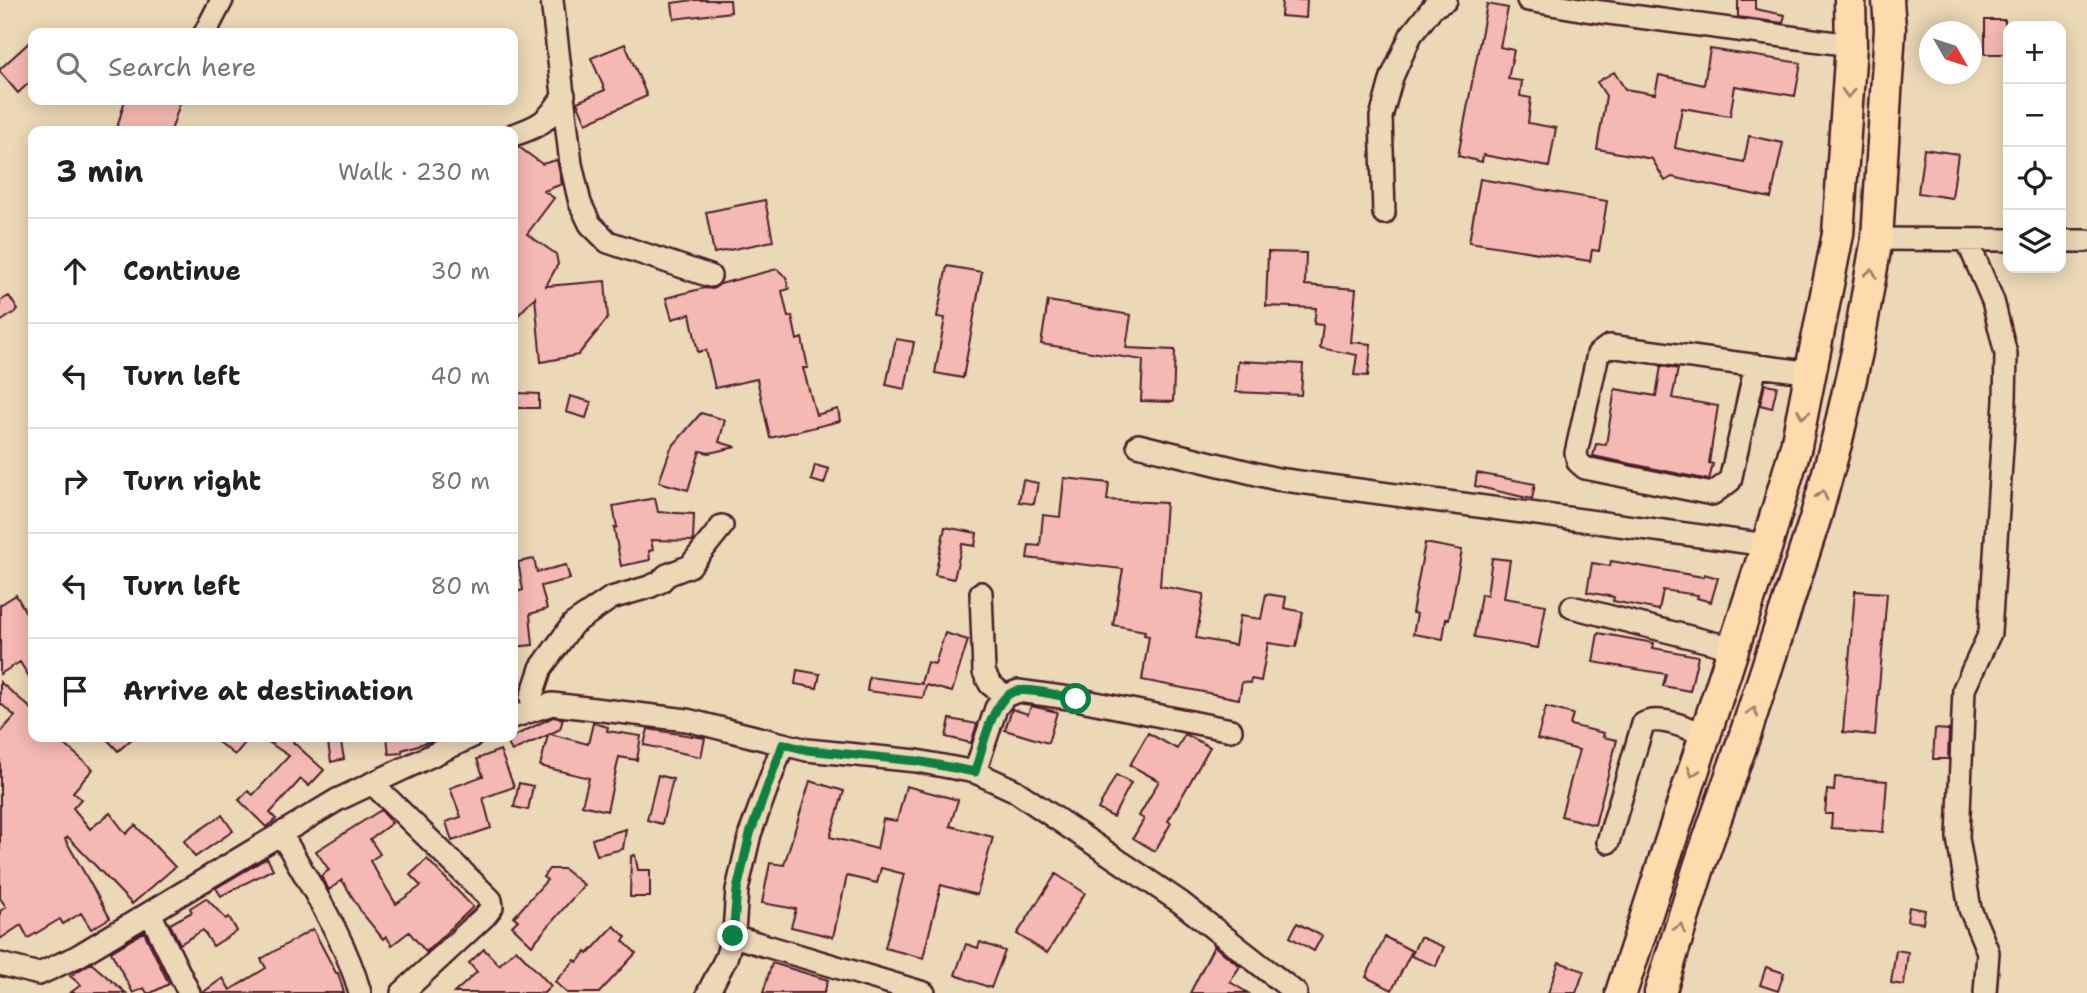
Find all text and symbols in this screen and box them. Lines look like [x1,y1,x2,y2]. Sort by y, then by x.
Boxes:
north arrow [1919,21,1982,84]
map controls [2003,21,2066,273]
button: + [2003,21,2066,84]
search box [28,28,518,105]
icon: search [52,48,90,86]
text: Search here [108,49,257,84]
button: − [2003,84,2066,147]
one-way arrow [1841,87,1856,98]
button: locate [2003,147,2066,210]
text: 3 min [56,151,143,192]
text: Walk · 230 m [338,157,490,187]
button: layers [2003,210,2066,273]
icon: ahead [56,252,94,290]
text: Continue [123,253,241,288]
text: 30 m [431,256,490,286]
one-way arrow [1863,268,1878,279]
icon: left [56,357,94,395]
text: Turn left [123,358,240,393]
text: 40 m [430,361,490,391]
one-way arrow [1796,408,1811,420]
icon: right [56,462,94,500]
text: Turn right [123,463,261,498]
text: 80 m [431,466,490,496]
one-way arrow [1814,490,1828,502]
icon: left [56,567,94,605]
text: Turn left [123,568,240,603]
text: 80 m [431,571,490,601]
icon: arrive [56,672,94,710]
text: Arrive at destination [123,673,413,708]
route start [1060,683,1091,714]
one-way arrow [1744,706,1759,718]
one-way arrow [1687,766,1701,778]
route end [717,920,748,951]
one-way arrow [1672,922,1687,934]

